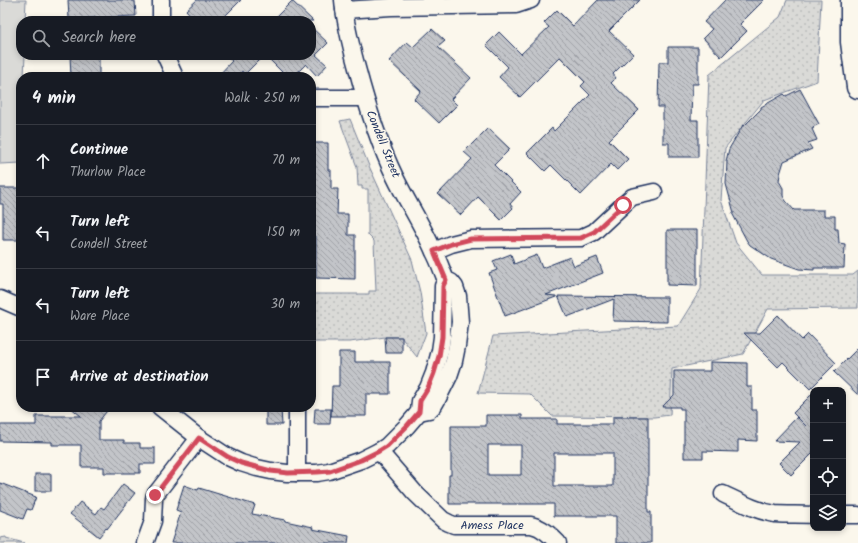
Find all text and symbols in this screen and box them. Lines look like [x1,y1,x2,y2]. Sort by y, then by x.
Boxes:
search box [16,16,316,60]
text: Search here [62,26,136,50]
icon: search [30,27,52,49]
text: 4 min [32,85,76,112]
text: Walk · 250 m [224,88,300,109]
street label: Condell Street [361,107,405,181]
text: Continue [70,138,128,162]
icon: ahead [32,150,54,172]
text: 70 m [272,150,300,171]
text: Thurlow Place [70,162,146,183]
route start [614,196,632,214]
text: Turn left [70,210,130,234]
icon: left [32,222,54,244]
text: 150 m [267,222,300,243]
text: Condell Street [70,234,148,255]
text: Turn left [70,282,130,306]
icon: left [32,294,54,316]
text: 30 m [271,294,300,315]
text: Ware Place [70,306,130,327]
text: Arrive at destination [70,365,209,389]
icon: arrive [32,366,54,388]
map controls [810,387,846,531]
button: + [810,387,846,423]
button: − [810,423,846,459]
button: locate [810,459,846,495]
route end [146,486,164,504]
button: layers [810,495,846,531]
street label: Amess Place [460,516,524,535]

